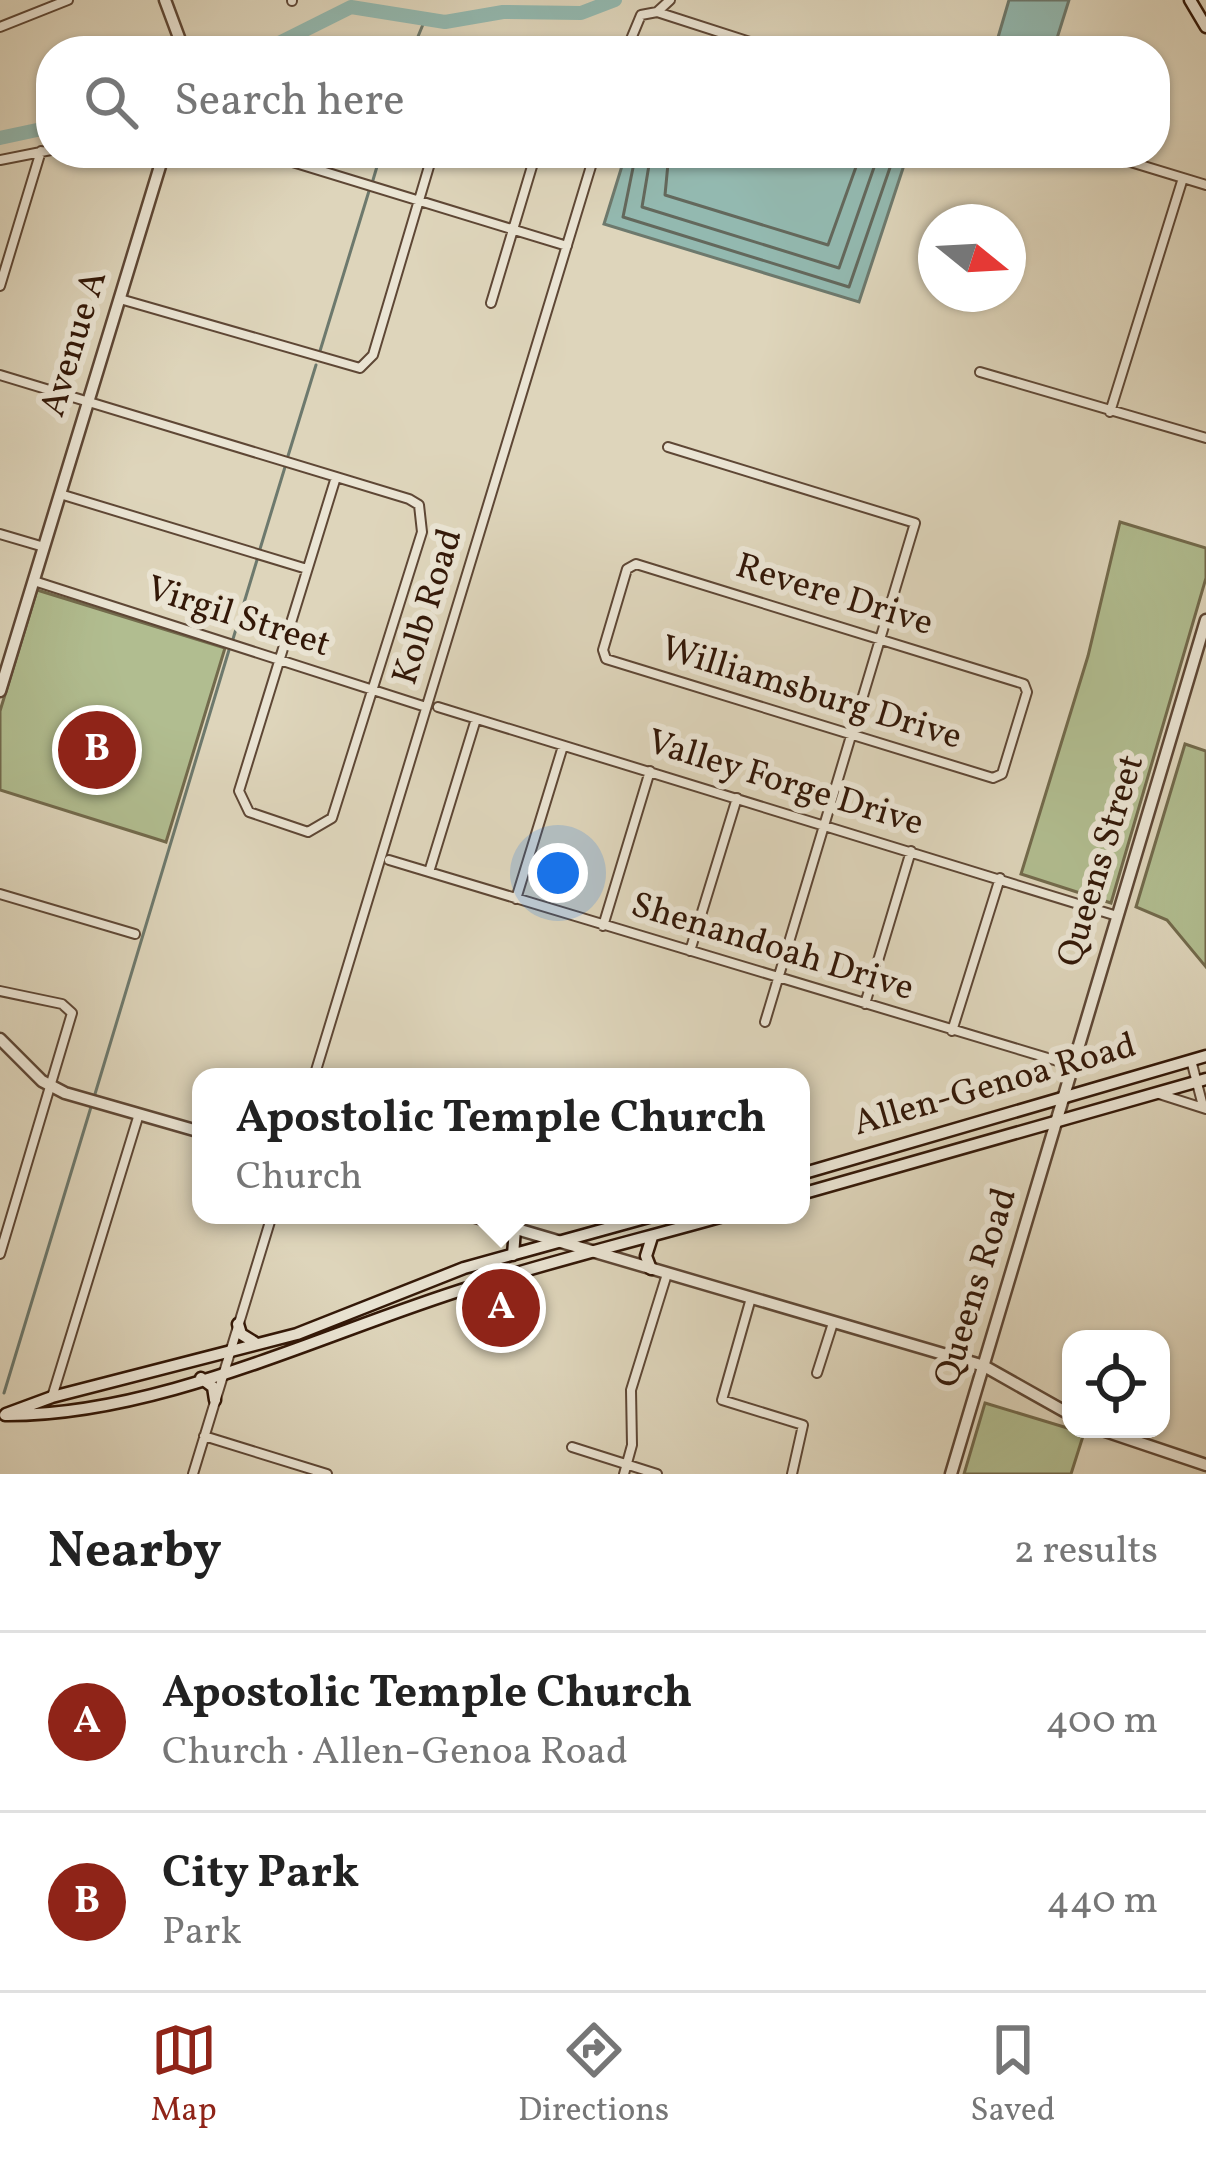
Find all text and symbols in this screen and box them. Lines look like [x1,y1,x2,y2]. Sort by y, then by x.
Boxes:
search box [36,36,1170,168]
icon: search [78,69,144,135]
text: Search here [174,71,405,134]
north arrow [918,204,1026,312]
street label: Avenue A [29,265,121,423]
street label: Kolb Road [382,523,476,691]
street label: Revere Drive [729,542,939,650]
street label: Virgil Street [140,565,336,671]
street label: Williamsburg Drive [654,624,968,764]
pin: B [58,705,136,795]
street label: Valley Forge Drive [641,718,929,850]
street label: Queens Street [1046,749,1158,973]
your location [528,843,588,903]
street label: Shenandoah Drive [624,881,920,1015]
street label: Allen-Genoa Road [848,1022,1142,1150]
popup [192,1068,810,1224]
text: Apostolic Temple Church [236,1088,766,1151]
text: Church [236,1151,363,1205]
street label: Queens Road [923,1182,1031,1394]
pin: A [462,1263,540,1353]
map controls [1062,1330,1170,1438]
button: locate [1062,1330,1170,1438]
text: Nearby [48,1517,222,1588]
text: 2 results [1014,1525,1158,1579]
text: Apostolic Temple Church [162,1663,692,1726]
text: A [73,1695,101,1749]
text: 400 m [1046,1695,1158,1749]
text: Church · Allen-Genoa Road [162,1726,628,1780]
text: City Park [162,1843,359,1906]
text: B [74,1875,100,1929]
text: 440 m [1046,1875,1158,1929]
text: Park [162,1906,242,1960]
tab: Map [151,2017,217,2135]
tab: Directions [518,2017,669,2135]
tab: Saved [970,2017,1055,2135]

